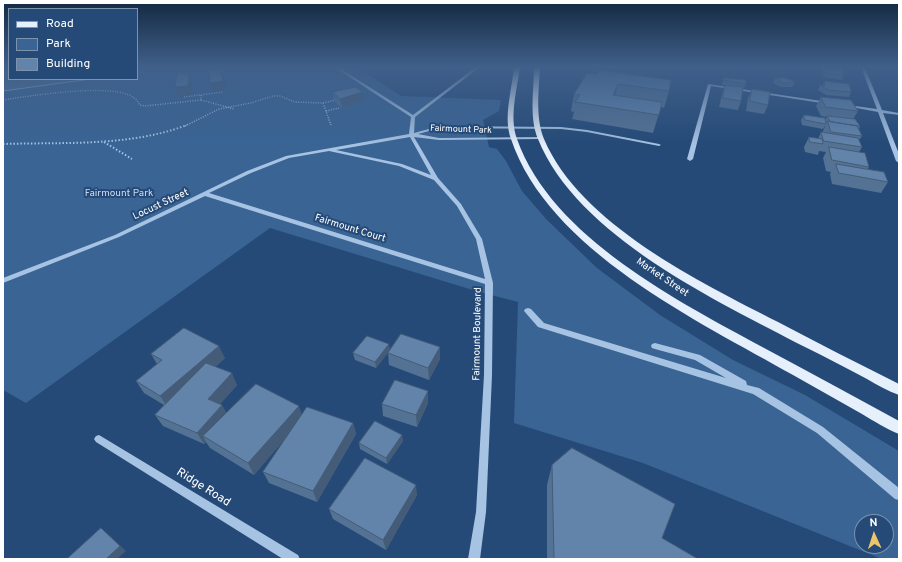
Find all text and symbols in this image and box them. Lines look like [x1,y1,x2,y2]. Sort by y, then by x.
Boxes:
legend [8,8,138,80]
text: Road [46,16,74,32]
text: Park [46,36,71,52]
text: Building [46,56,90,72]
street label: Fairmount Park [430,124,492,136]
street label: Locust Street [131,187,191,223]
park label: Fairmount Park [85,188,153,200]
street label: Fairmount Court [313,213,387,245]
street label: Market Street [633,256,691,300]
street label: Fairmount Boulevard [471,287,485,381]
street label: Ridge Road [173,466,233,510]
north arrow [854,514,894,554]
text: N [869,516,878,530]

